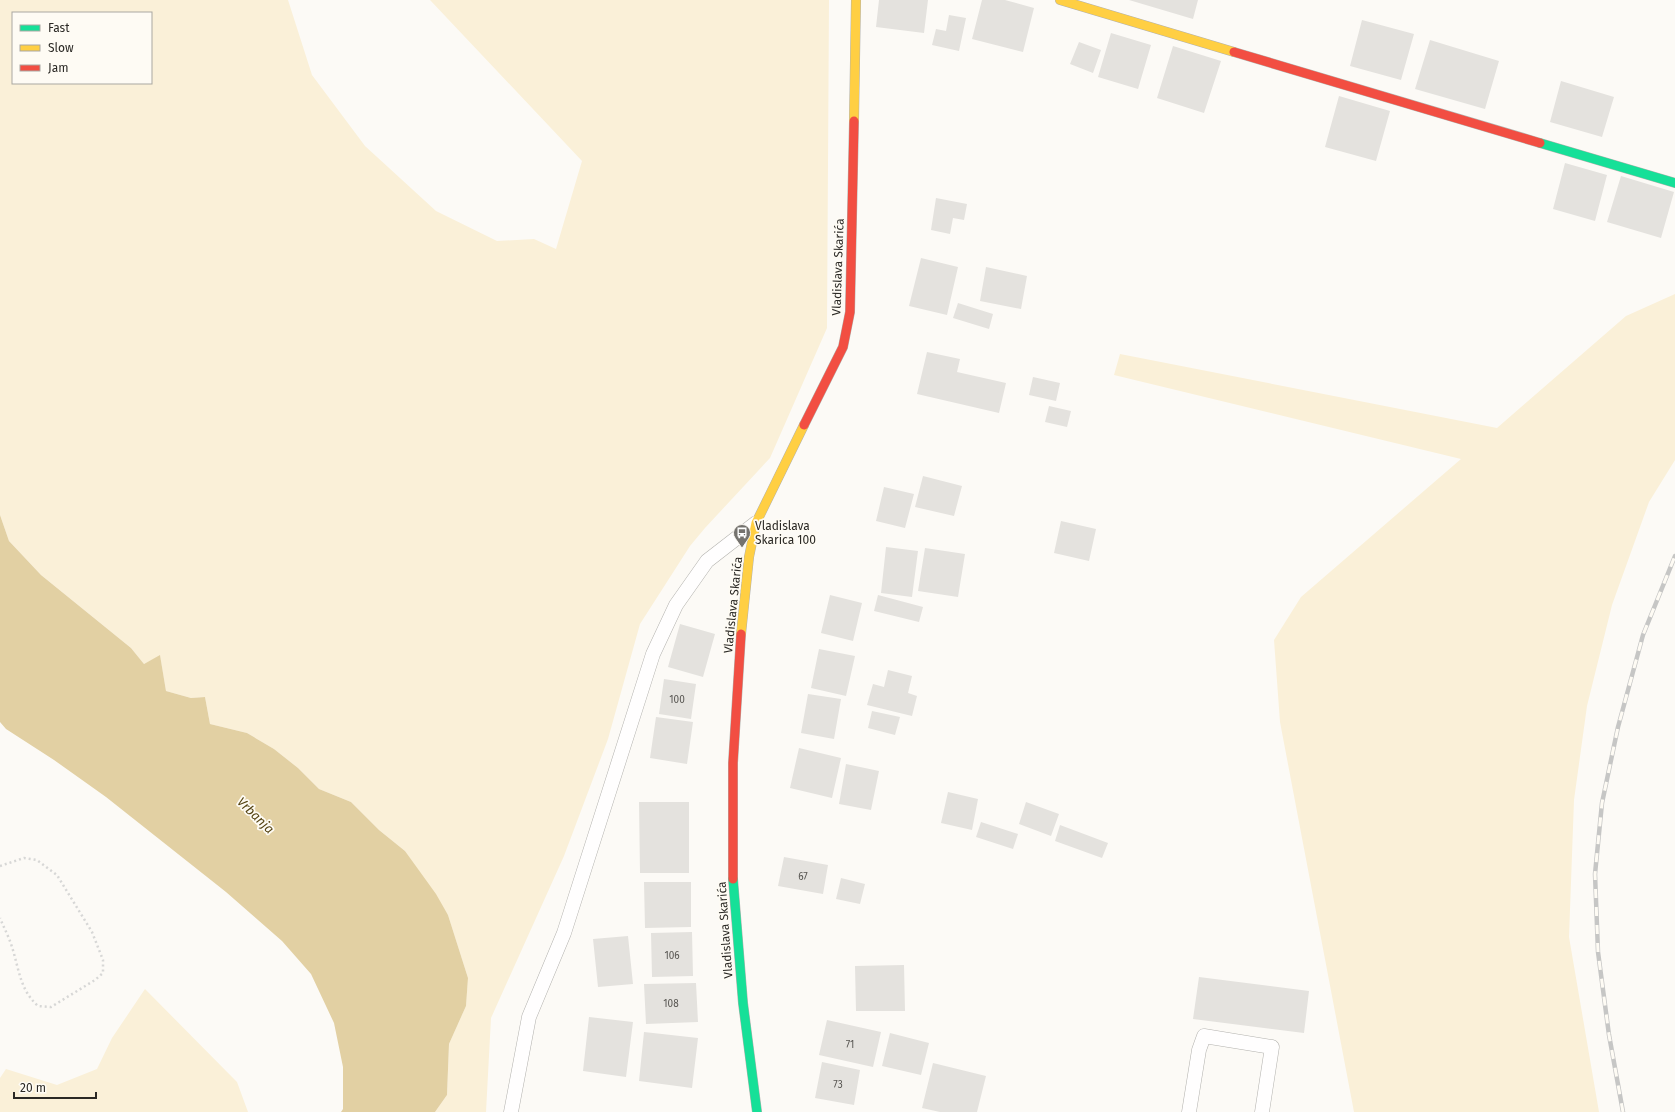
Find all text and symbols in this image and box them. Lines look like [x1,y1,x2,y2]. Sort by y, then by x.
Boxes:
legend [12,12,152,84]
text: Fast [48,21,70,35]
text: Slow [48,41,74,55]
text: Jam [48,61,68,75]
street label: Vladislava Skarića [829,218,847,316]
place label: Vladislava Skarica 100 [755,519,816,547]
bus stop icon: Vladislava Skarica 100 [732,523,752,548]
street label: Vladislava Skarića [721,556,745,654]
house number: 100 [669,694,685,706]
water label: Vrbanja [234,794,277,837]
house number: 67 [798,871,808,883]
street label: Vladislava Skarića [715,881,735,979]
house number: 106 [664,950,680,962]
house number: 108 [663,998,679,1010]
house number: 71 [846,1039,854,1051]
scale bar [14,1074,96,1100]
house number: 73 [833,1079,843,1091]
text: 20 m [20,1081,46,1095]

